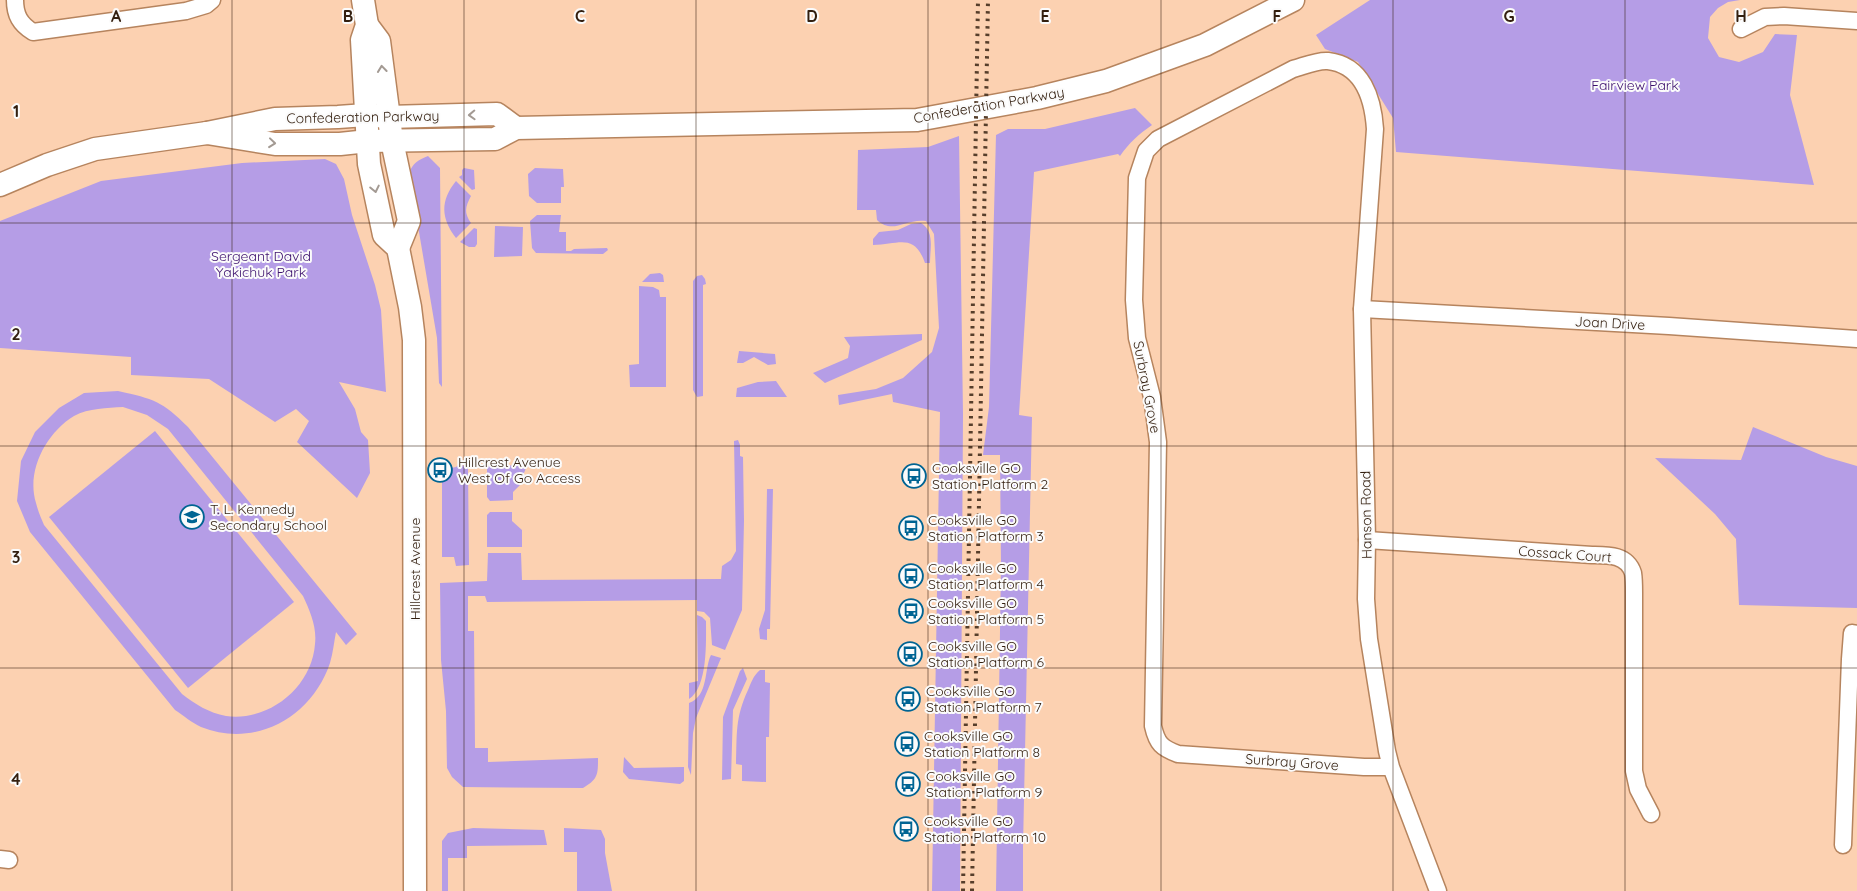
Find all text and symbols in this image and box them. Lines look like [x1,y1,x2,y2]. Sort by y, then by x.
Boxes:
text: A [111,6,122,26]
text: B [343,6,353,26]
text: C [575,6,585,26]
text: D [806,6,818,26]
text: E [1040,6,1050,26]
text: F [1273,6,1282,26]
text: G [1503,6,1515,26]
text: H [1735,6,1747,26]
one-way arrow [377,65,388,73]
park label: Fairview Park [1591,76,1679,94]
street label: Confederation Parkway [912,83,1066,127]
text: 1 [13,101,19,121]
street label: Confederation Parkway [286,107,440,127]
one-way arrow [467,109,475,120]
one-way arrow [269,137,277,148]
one-way arrow [369,185,379,194]
park label: Sergeant David Yakichuk Park [211,247,311,281]
street label: Joan Drive [1574,312,1646,334]
text: 2 [11,324,21,344]
street label: Surbray Grove [1129,339,1165,435]
place label: Hillcrest Avenue West Of Go Access [458,453,581,487]
bus stop icon: Hillcrest Avenue West Of Go Access [427,457,453,483]
place label: Cooksville GO Station Platform 2 [932,459,1049,493]
bus stop icon: Cooksville GO Station Platform 2 [901,463,927,489]
street label: Hanson Road [1356,471,1376,559]
place label: T. L. Kennedy Secondary School [210,500,327,534]
school or university icon: T. L. Kennedy Secondary School [179,504,205,530]
place label: Cooksville GO Station Platform 3 [928,511,1044,545]
bus stop icon: Cooksville GO Station Platform 3 [898,515,924,541]
street label: Hillcrest Avenue [406,518,424,620]
street label: Cossack Court [1518,542,1613,566]
text: 3 [12,547,20,567]
place label: Cooksville GO Station Platform 4 [928,559,1044,593]
bus stop icon: Cooksville GO Station Platform 4 [898,563,924,589]
place label: Cooksville GO Station Platform 5 [928,594,1044,628]
bus stop icon: Cooksville GO Station Platform 5 [898,598,924,624]
place label: Cooksville GO Station Platform 6 [928,637,1045,671]
bus stop icon: Cooksville GO Station Platform 6 [897,641,923,667]
place label: Cooksville GO Station Platform 7 [926,682,1042,716]
bus stop icon: Cooksville GO Station Platform 7 [895,686,921,712]
place label: Cooksville GO Station Platform 8 [924,727,1040,761]
bus stop icon: Cooksville GO Station Platform 8 [894,731,920,757]
street label: Surbray Grove [1245,750,1339,774]
place label: Cooksville GO Station Platform 9 [926,767,1043,801]
text: 4 [11,769,21,789]
bus stop icon: Cooksville GO Station Platform 9 [895,771,921,797]
place label: Cooksville GO Station Platform 10 [924,812,1046,846]
bus stop icon: Cooksville GO Station Platform 10 [893,816,919,842]

